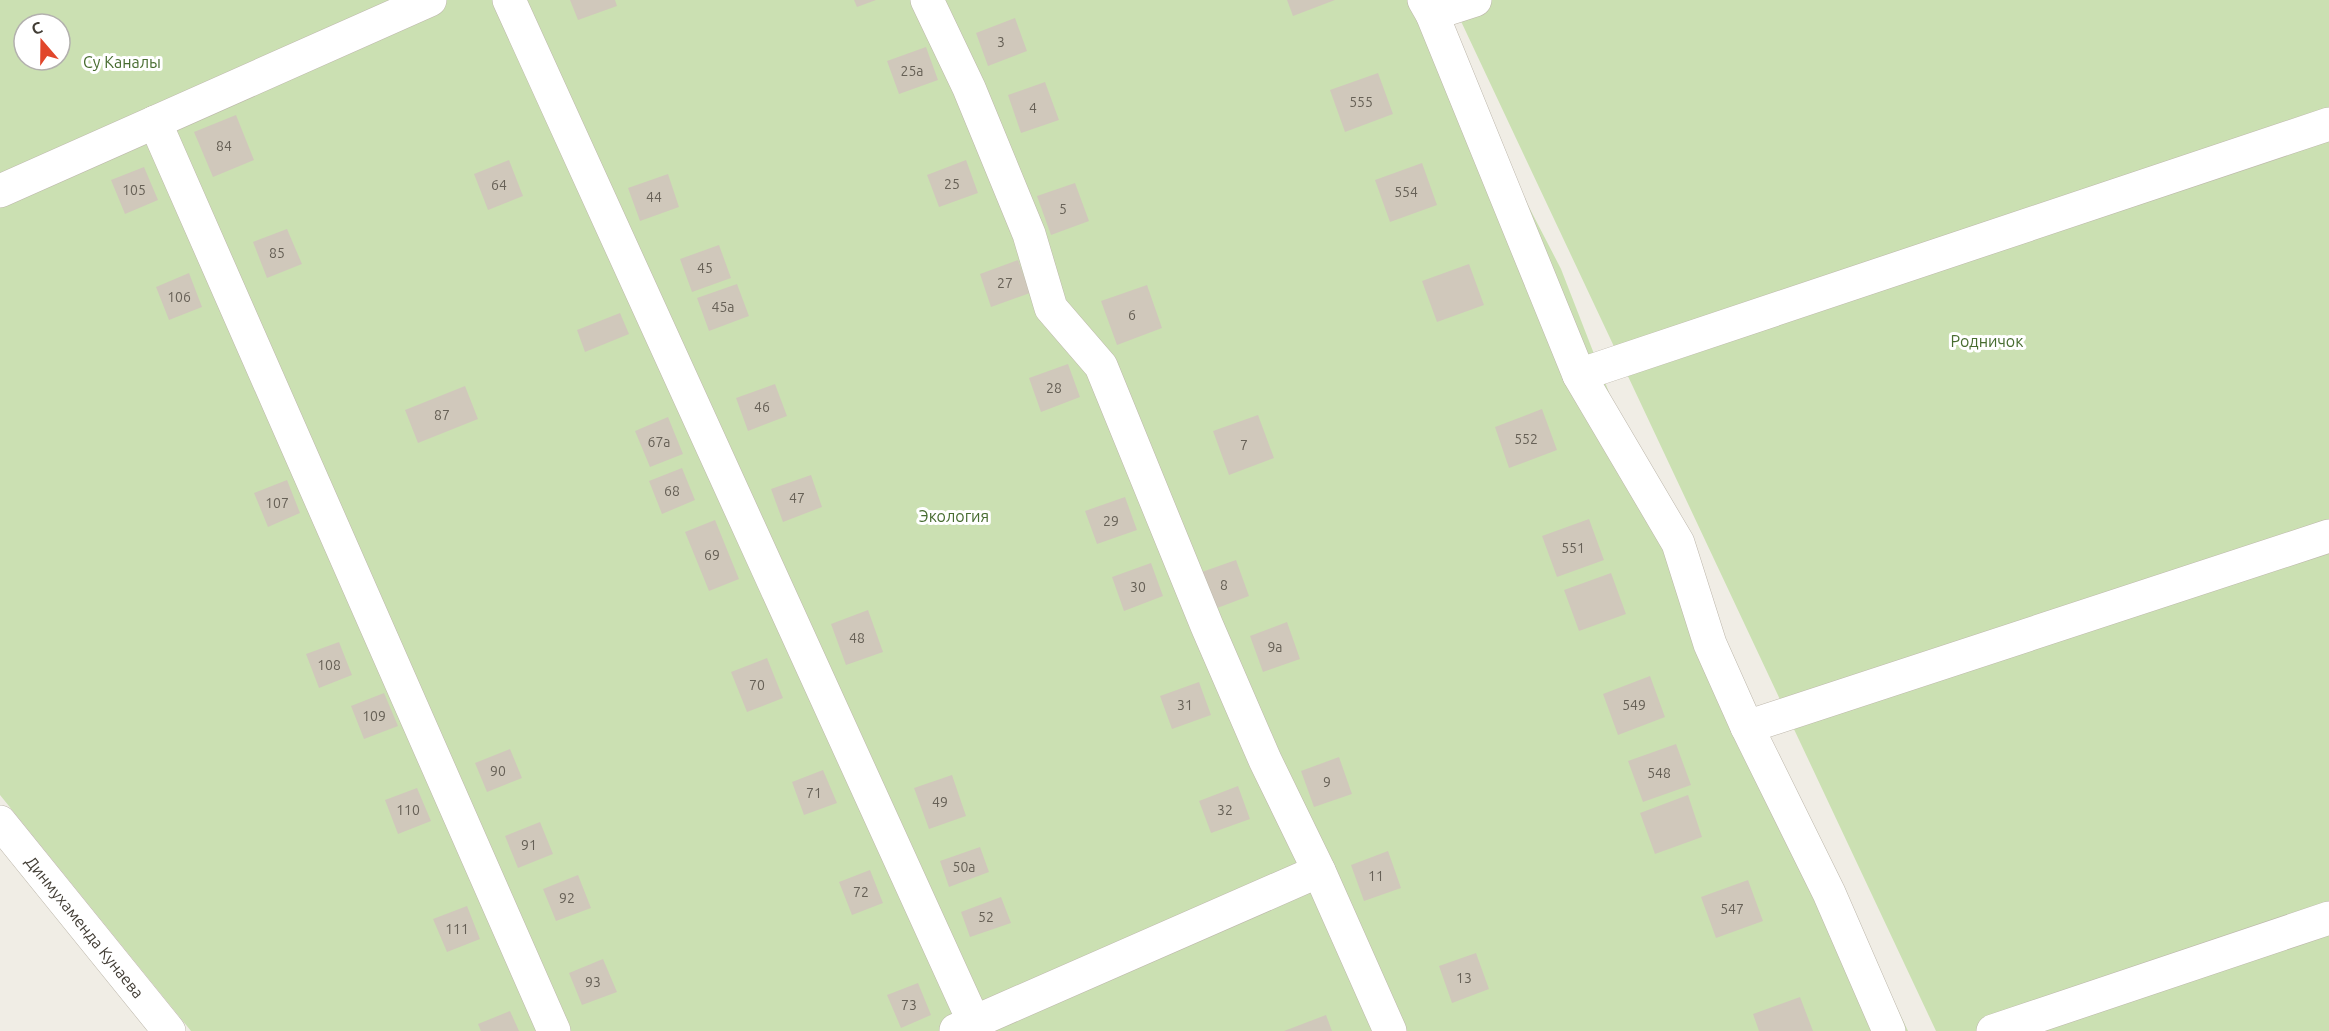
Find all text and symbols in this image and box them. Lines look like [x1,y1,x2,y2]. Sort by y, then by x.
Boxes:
north arrow [12,12,72,72]
text: С [29,18,45,38]
house number: 3 [997,34,1005,50]
park label: Су Каналы [83,53,161,71]
house number: 25а [901,63,924,79]
house number: 555 [1349,94,1373,110]
house number: 4 [1029,100,1037,116]
house number: 84 [216,138,232,154]
house number: 25 [944,176,960,192]
house number: 64 [491,177,507,193]
house number: 105 [122,182,146,198]
house number: 554 [1394,184,1418,200]
house number: 44 [646,189,662,205]
house number: 5 [1059,201,1067,217]
house number: 85 [269,245,285,261]
house number: 45 [697,260,713,276]
house number: 27 [997,275,1013,291]
house number: 106 [167,289,191,305]
house number: 45а [712,299,735,315]
house number: 6 [1128,307,1136,323]
park label: Родничок [1951,332,2023,350]
house number: 28 [1046,380,1062,396]
house number: 46 [754,399,770,415]
house number: 87 [434,407,450,423]
house number: 552 [1514,431,1538,447]
house number: 67а [648,434,671,450]
house number: 7 [1240,437,1248,453]
house number: 68 [664,483,680,499]
house number: 47 [789,490,805,506]
house number: 107 [265,495,289,511]
park label: Экология [919,507,989,525]
house number: 29 [1103,513,1119,529]
house number: 551 [1561,540,1585,556]
house number: 69 [704,547,720,563]
house number: 8 [1220,577,1228,593]
house number: 30 [1130,579,1146,595]
house number: 48 [849,630,865,646]
house number: 9а [1267,639,1283,655]
house number: 108 [317,657,341,673]
house number: 70 [749,677,765,693]
house number: 31 [1177,697,1193,713]
house number: 549 [1622,697,1646,713]
house number: 109 [362,708,386,724]
house number: 90 [490,763,506,779]
house number: 548 [1647,765,1671,781]
house number: 9 [1323,774,1331,790]
house number: 71 [806,785,822,801]
house number: 49 [932,794,948,810]
house number: 110 [396,802,420,818]
house number: 32 [1217,802,1233,818]
house number: 91 [521,837,537,853]
street label: Динмухаменда Кунаева [22,852,148,1002]
house number: 50а [953,859,976,875]
house number: 11 [1368,868,1384,884]
house number: 72 [853,884,869,900]
house number: 92 [559,890,575,906]
house number: 547 [1720,901,1744,917]
house number: 52 [978,909,994,925]
house number: 111 [445,921,469,937]
house number: 13 [1456,970,1472,986]
house number: 93 [585,974,601,990]
house number: 73 [901,997,917,1013]

